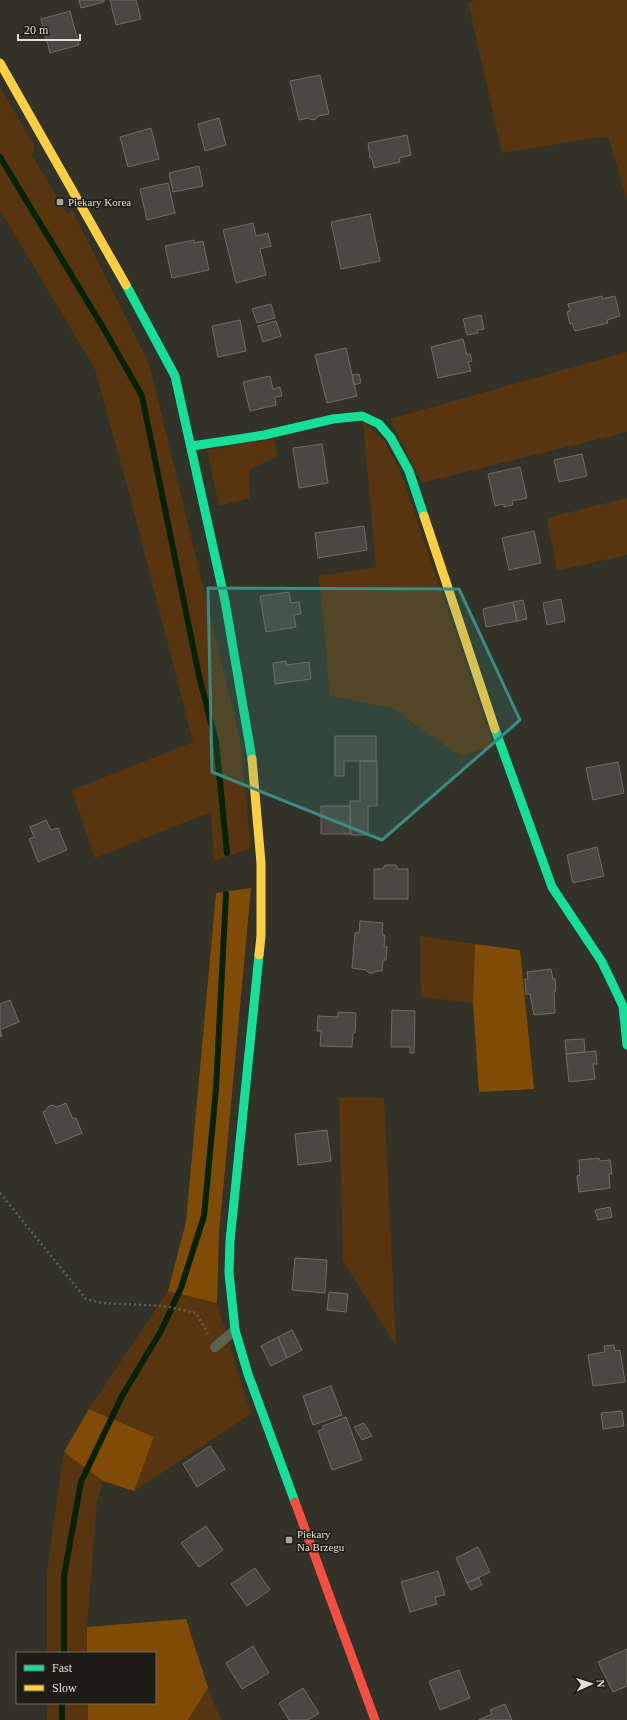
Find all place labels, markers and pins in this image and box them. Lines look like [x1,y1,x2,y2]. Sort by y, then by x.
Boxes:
place label: Piekary Korea [68,196,131,208]
marker: Piekary Korea [55,197,65,207]
place label: Piekary Na Brzegu [297,1528,345,1553]
marker: Piekary Na Brzegu [284,1535,294,1545]

